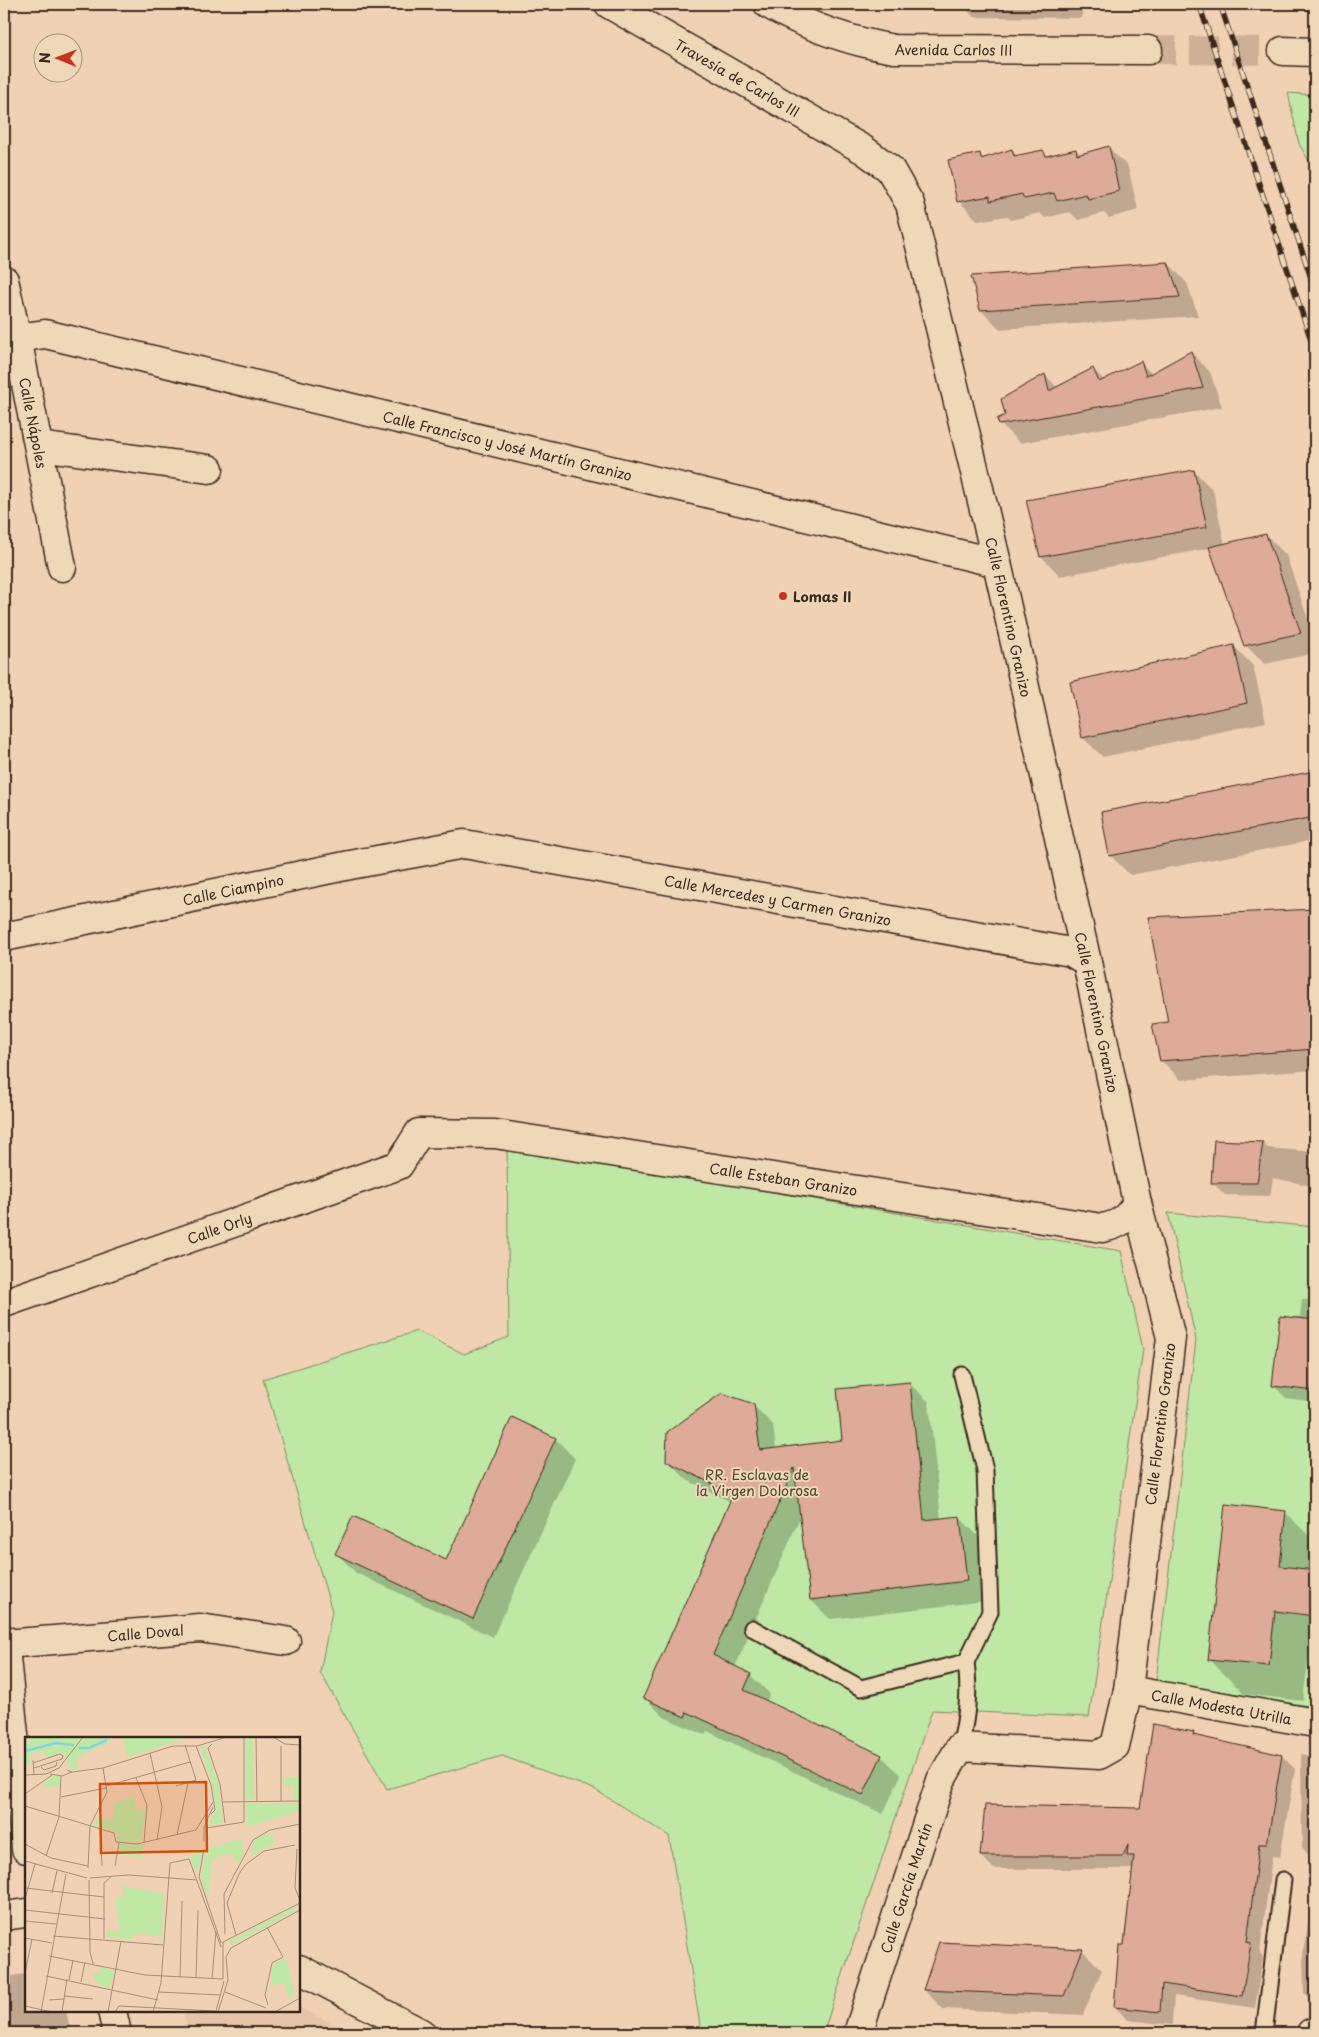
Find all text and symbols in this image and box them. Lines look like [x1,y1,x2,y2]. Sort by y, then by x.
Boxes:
north arrow [32,32,82,82]
street label: Travesía de Carlos III [671,33,804,122]
street label: Avenida Carlos III [895,39,1012,60]
text: N [34,52,55,63]
street label: Calle Nápoles [14,376,53,470]
street label: Calle Francisco y José Martín Granizo [381,405,634,485]
street label: Calle Florentino Granizo [981,535,1037,699]
place label: Lomas II [793,586,851,607]
marker: Lomas II [777,590,789,602]
street label: Calle Ciampino [181,869,286,910]
street label: Calle Mercedes y Carmen Granizo [662,869,893,930]
street label: Calle Florentino Granizo [1070,930,1124,1094]
street label: Calle Esteban Granizo [708,1157,859,1200]
street label: Calle Orly [184,1207,254,1249]
street label: Calle Florentino Granizo [1140,1342,1180,1506]
park label: RR. Esclavas de la Virgen Dolorosa [696,1464,818,1501]
street label: Calle Doval [107,1619,185,1646]
street label: Calle Modesta Utrilla [1150,1684,1294,1729]
inset map [25,1737,300,2012]
street label: Calle García Martín [875,1820,937,1956]

